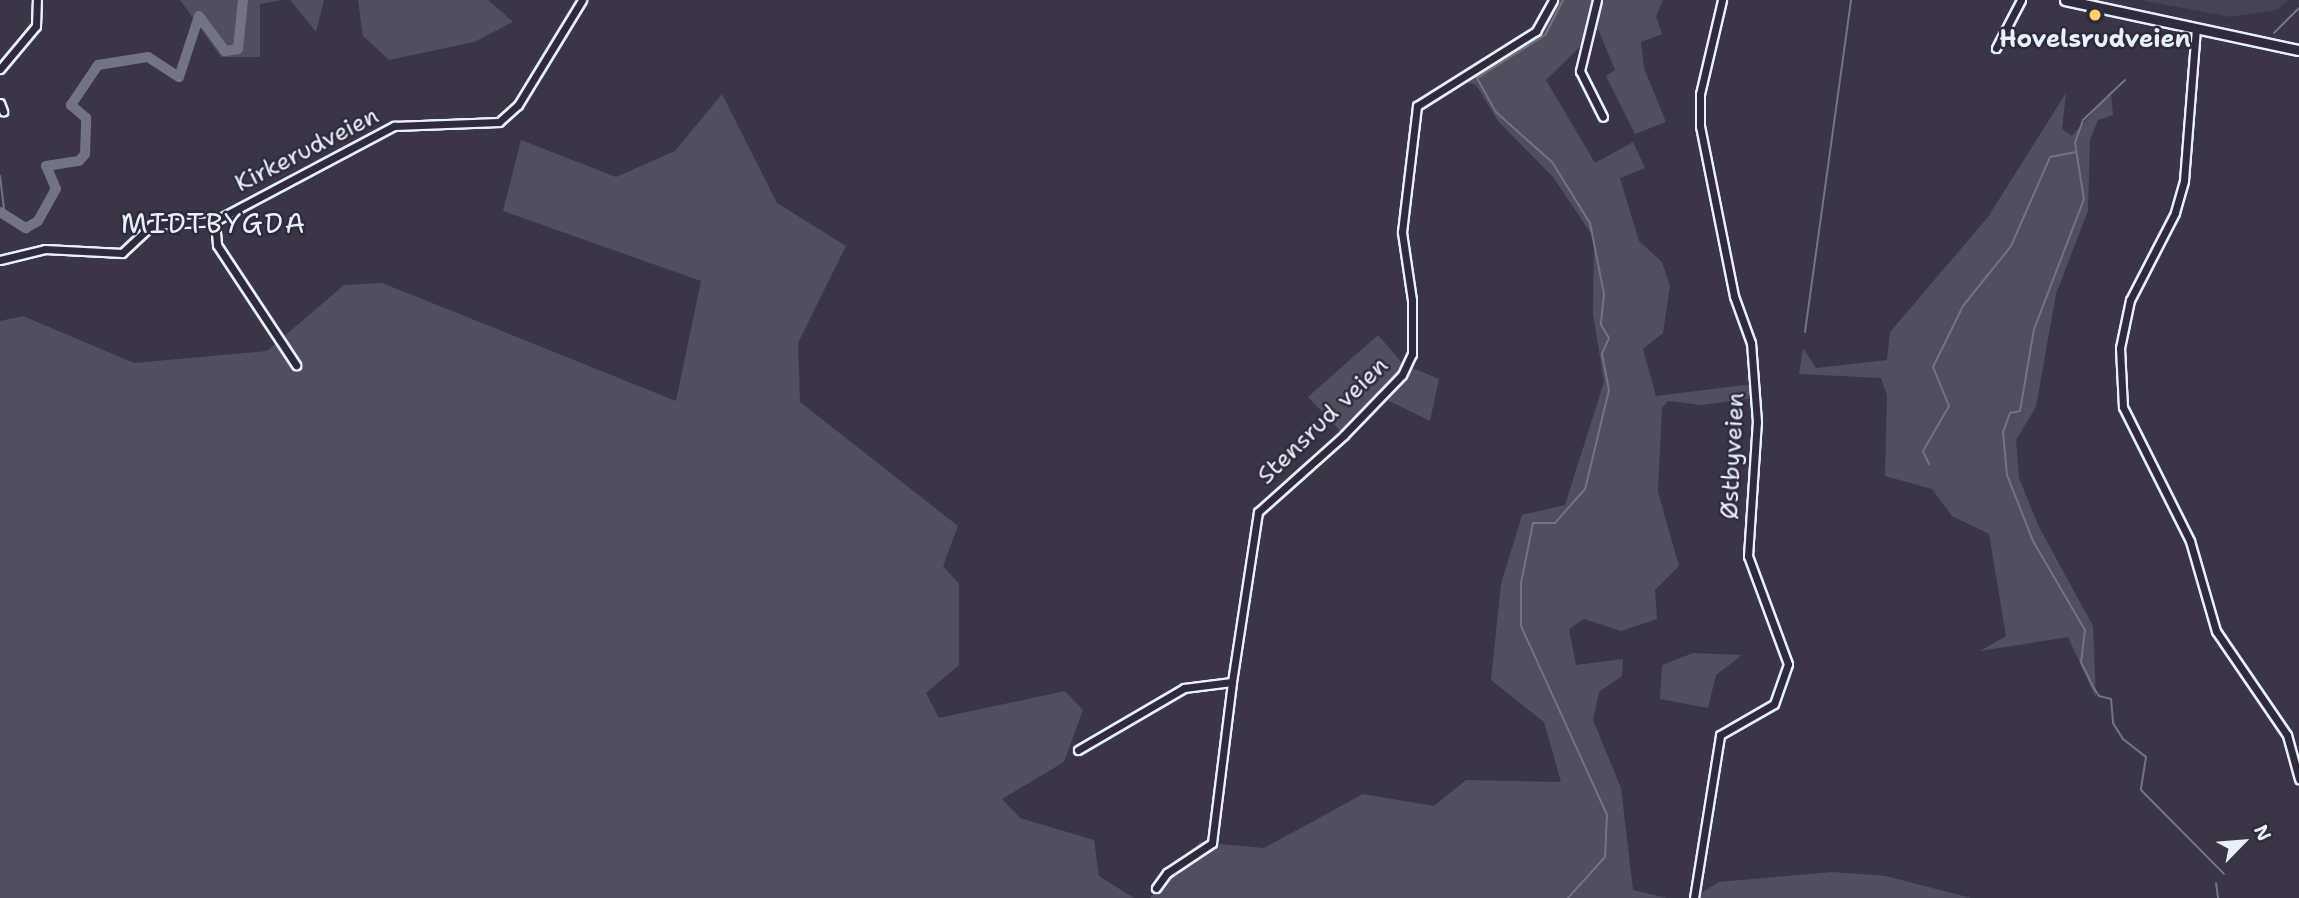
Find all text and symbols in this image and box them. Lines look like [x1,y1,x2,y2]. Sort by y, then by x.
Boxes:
marker: Hovelsrudveien [2087,7,2103,23]
place label: Hovelsrudveien [1999,26,2191,54]
street label: Kirkerudveien [230,101,384,199]
district label: MIDTBYGDA [122,206,306,240]
street label: Stensrud veien [1252,351,1394,491]
street label: Østbyveien [1715,392,1751,520]
north arrow [2208,807,2278,877]
text: N [2248,821,2277,845]

